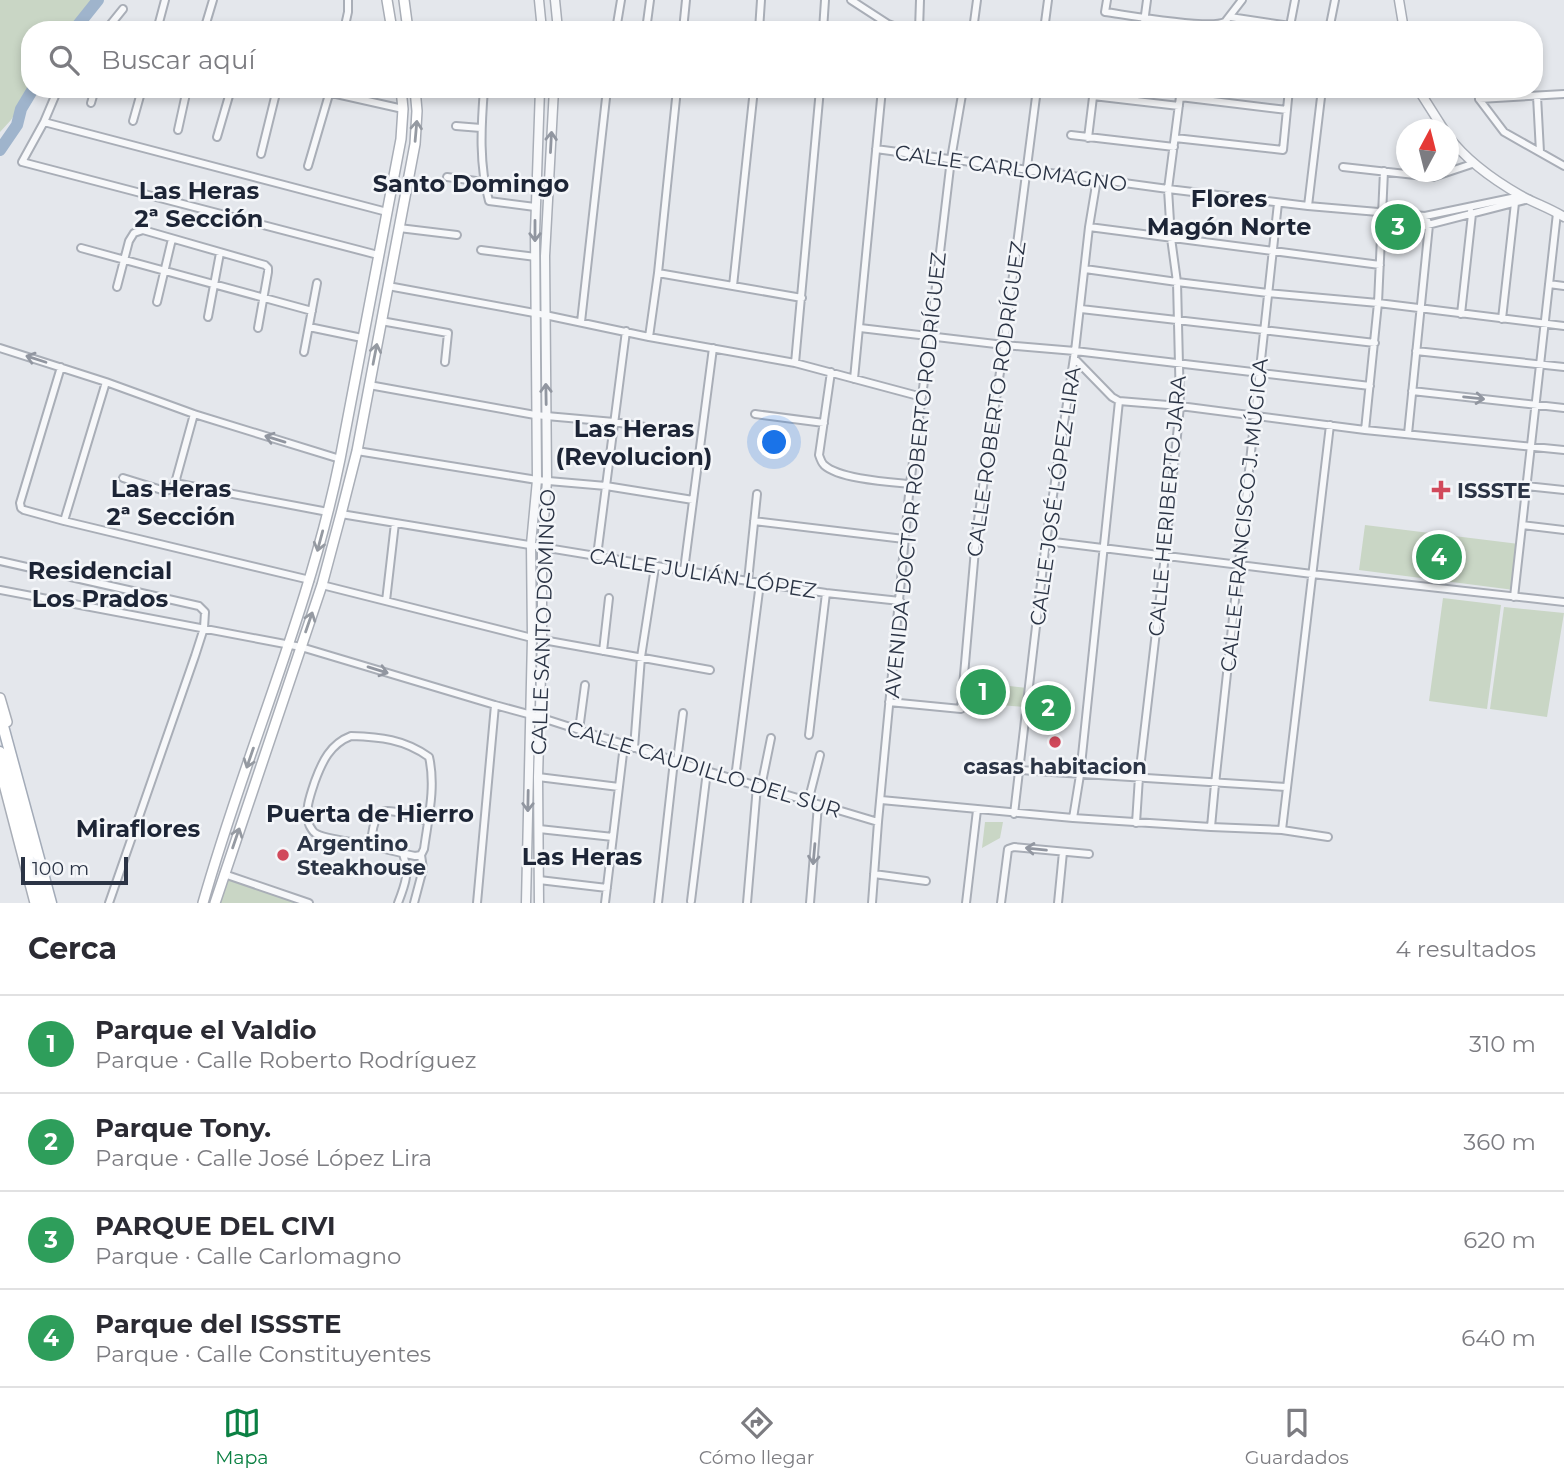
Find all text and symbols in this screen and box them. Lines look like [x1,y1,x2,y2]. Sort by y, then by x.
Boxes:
search box [21,21,1543,98]
icon: search [45,41,83,79]
text: Buscar aquí [101,44,255,76]
north arrow [1396,119,1459,182]
one-way arrow [410,120,423,142]
one-way arrow [545,131,558,154]
street label: CALLE CARLOMAGNO [893,139,1129,197]
district label: Santo Domingo [373,169,569,198]
district label: Las Heras 2ª Sección [135,176,263,233]
district label: Flores Magón Norte [1147,184,1311,241]
pin: 3 [1375,201,1421,253]
one-way arrow [528,219,542,242]
street label: CALLE ROBERTO RODRÍGUEZ [961,239,1031,559]
street label: AVENIDA DOCTOR ROBERTO RODRÍGUEZ [879,251,951,699]
one-way arrow [369,343,382,366]
one-way arrow [25,352,47,364]
street label: CALLE FRANCISCO J. MÚGICA [1215,356,1273,673]
street label: CALLE JOSÉ LÓPEZ LIRA [1024,364,1086,627]
street label: CALLE HERIBERTO JARA [1143,374,1191,638]
one-way arrow [539,383,553,406]
one-way arrow [1462,391,1485,404]
district label: Las Heras (Revolucion) [556,414,712,471]
your location [757,425,791,459]
one-way arrow [264,432,286,444]
district label: Las Heras 2ª Sección [107,474,235,531]
place label: ISSSTE [1457,478,1531,503]
marker: ISSSTE [1431,480,1451,500]
street label: CALLE SANTO DOMINGO [526,489,560,755]
one-way arrow [313,530,326,552]
pin: 4 [1416,531,1462,583]
street label: CALLE JULIÁN LÓPEZ [588,543,818,603]
district label: Residencial Los Prados [28,556,172,613]
one-way arrow [304,612,316,634]
one-way arrow [367,665,389,678]
pin: 1 [960,666,1006,718]
pin: 2 [1025,682,1071,734]
street label: CALLE CAUDILLO DEL SUR [564,715,844,823]
marker: casas habitacion [1047,734,1063,750]
one-way arrow [243,746,255,768]
place label: casas habitacion [963,754,1147,779]
one-way arrow [521,789,535,812]
district label: Puerta de Hierro [266,799,474,828]
district label: Miraflores [76,814,201,843]
one-way arrow [230,827,243,849]
place label: Argentino Steakhouse [296,831,426,880]
district label: Las Heras [522,842,642,871]
one-way arrow [807,842,820,865]
one-way arrow [1025,843,1047,856]
marker: Argentino Steakhouse [275,847,291,863]
scale bar [21,854,128,886]
text: 100 m [32,857,89,880]
text: Cerca [28,930,117,967]
text: 4 resultados [1396,935,1536,963]
text: Parque el Valdio [95,1014,317,1046]
text: 1 [46,1030,56,1058]
text: 310 m [1469,1030,1536,1058]
text: Parque · Calle Roberto Rodríguez [95,1046,477,1074]
text: Parque Tony. [95,1112,271,1144]
text: 2 [44,1128,58,1156]
text: 360 m [1463,1128,1536,1156]
text: Parque · Calle José López Lira [95,1144,432,1172]
text: PARQUE DEL CIVI [95,1210,336,1242]
text: 3 [44,1226,58,1254]
text: 620 m [1463,1226,1536,1254]
text: Parque · Calle Carlomagno [95,1242,402,1270]
text: Parque del ISSSTE [95,1308,341,1340]
text: 4 [43,1324,59,1352]
text: 640 m [1461,1324,1536,1352]
text: Parque · Calle Constituyentes [95,1340,431,1368]
tab: Mapa [215,1404,269,1469]
tab: Cómo llegar [699,1404,814,1469]
tab: Guardados [1245,1404,1349,1469]

